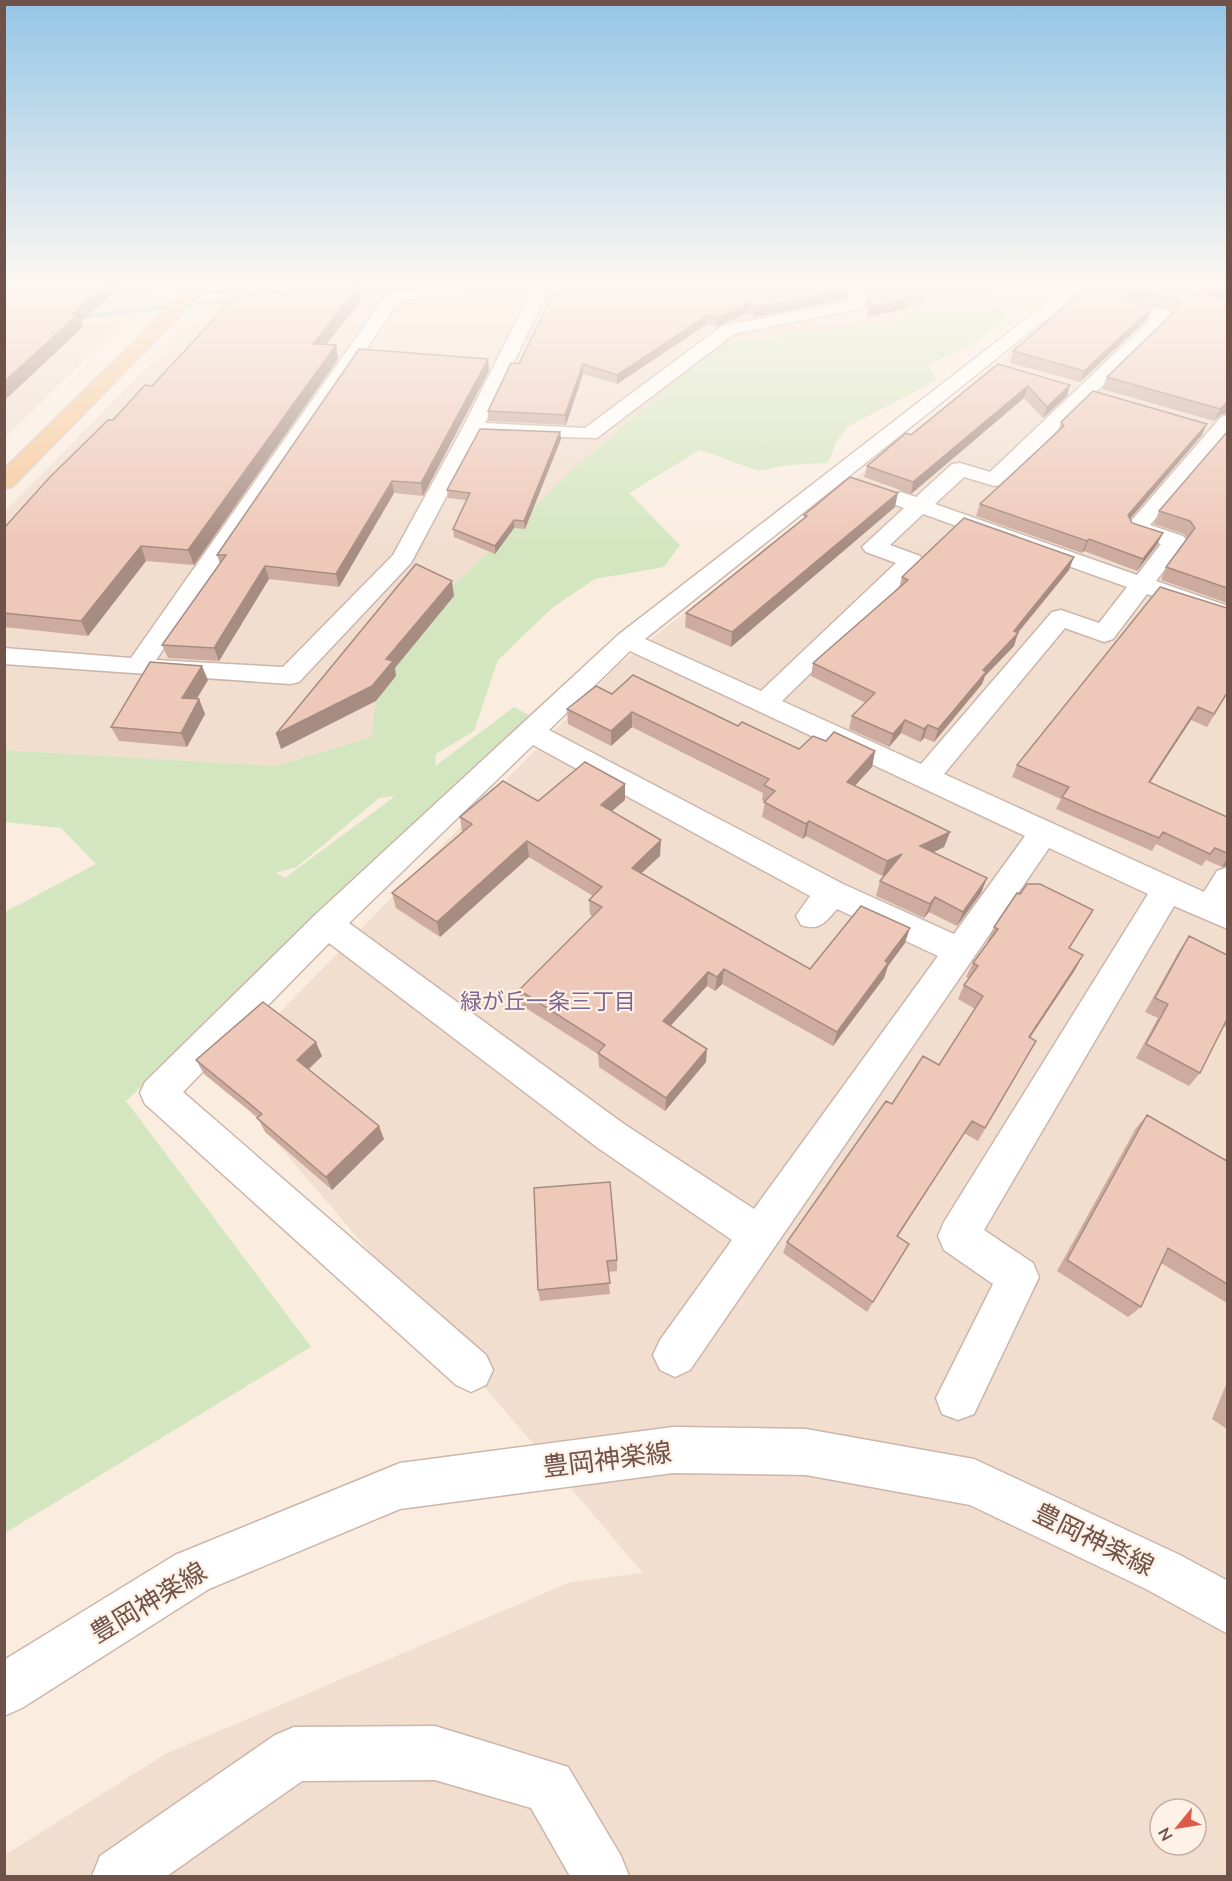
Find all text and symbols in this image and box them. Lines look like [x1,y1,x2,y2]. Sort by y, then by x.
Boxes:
district label: 緑が丘一条三丁目 [460,987,636,1015]
street label: 豊岡神楽線 [540,1435,674,1483]
street label: 豊岡神楽線 [1028,1496,1160,1582]
street label: 豊岡神楽線 [84,1554,212,1650]
north arrow [1148,1797,1208,1857]
text: N [1153,1824,1177,1845]

